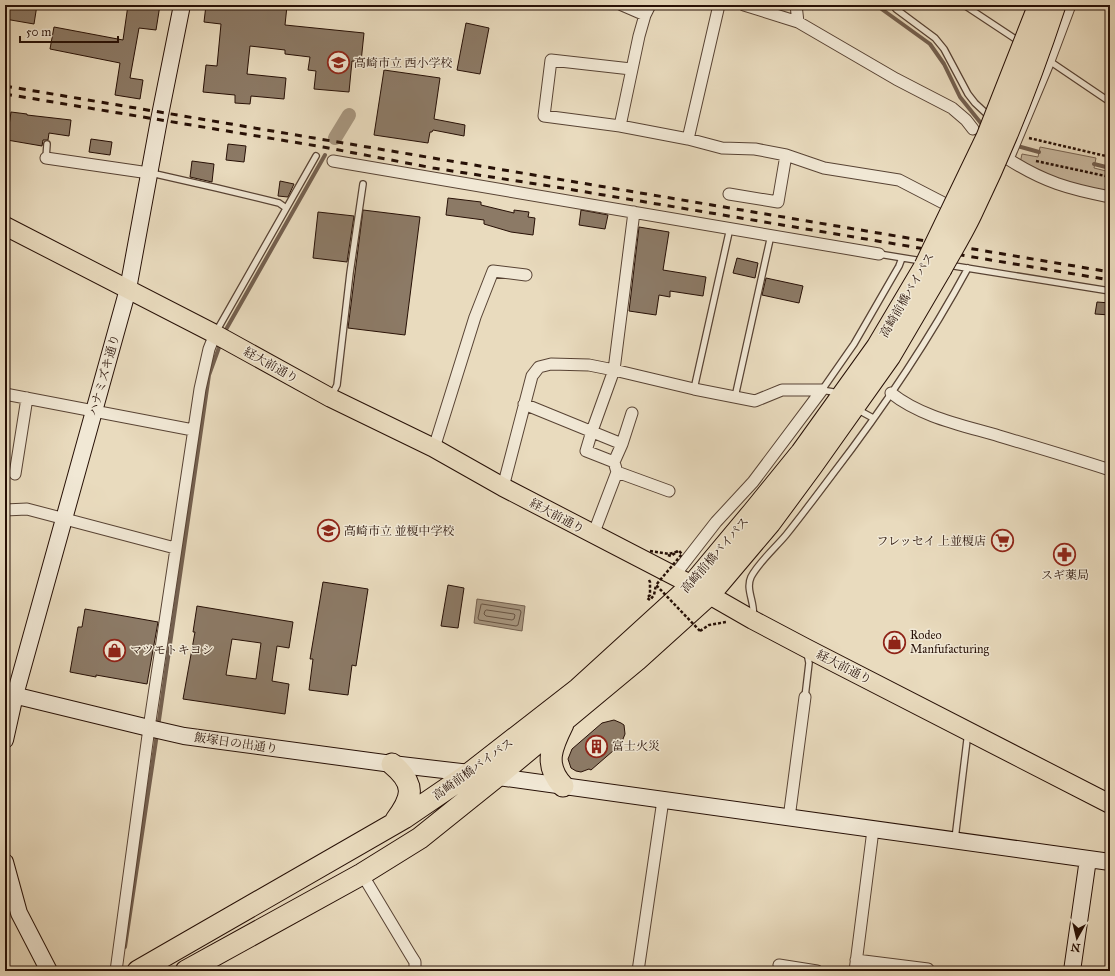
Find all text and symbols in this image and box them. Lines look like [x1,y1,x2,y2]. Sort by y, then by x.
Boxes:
scale bar [20,18,118,44]
text: 50 m [26,25,51,39]
school or university icon: 高崎市立 西小学校 [325,50,351,76]
place label: 高崎市立 西小学校 [354,56,453,70]
street label: 高崎前橋バイパス [877,250,937,340]
street label: ハナミズキ通り [86,333,122,417]
street label: 経大前通り [241,344,301,386]
street label: 経大前通り [527,496,587,536]
street label: 高崎前橋バイパス [678,514,752,596]
school or university icon: 高崎市立 並榎中学校 [316,518,342,544]
place label: 高崎市立 並榎中学校 [344,524,455,538]
supermarket icon: フレッセイ 上並榎店 [989,528,1015,554]
place label: フレッセイ 上並榎店 [876,534,986,548]
pharmacy icon: スギ薬局 [1052,541,1078,567]
place label: スギ薬局 [1041,568,1089,582]
place label: Rodeo Manfufacturing [910,628,989,657]
shop icon: Rodeo Manfufacturing [881,629,907,655]
shop icon: マツモトキヨシ [101,637,127,663]
place label: マツモトキヨシ [130,643,214,657]
street label: 経大前通り [814,647,874,687]
street label: 飯塚日の出通り [193,730,279,756]
building icon: 富士火災 [584,733,610,759]
street label: 高崎前橋バイパス [430,735,516,803]
place label: 富士火災 [612,739,660,753]
north arrow [1057,918,1097,958]
text: N [1069,940,1081,954]

